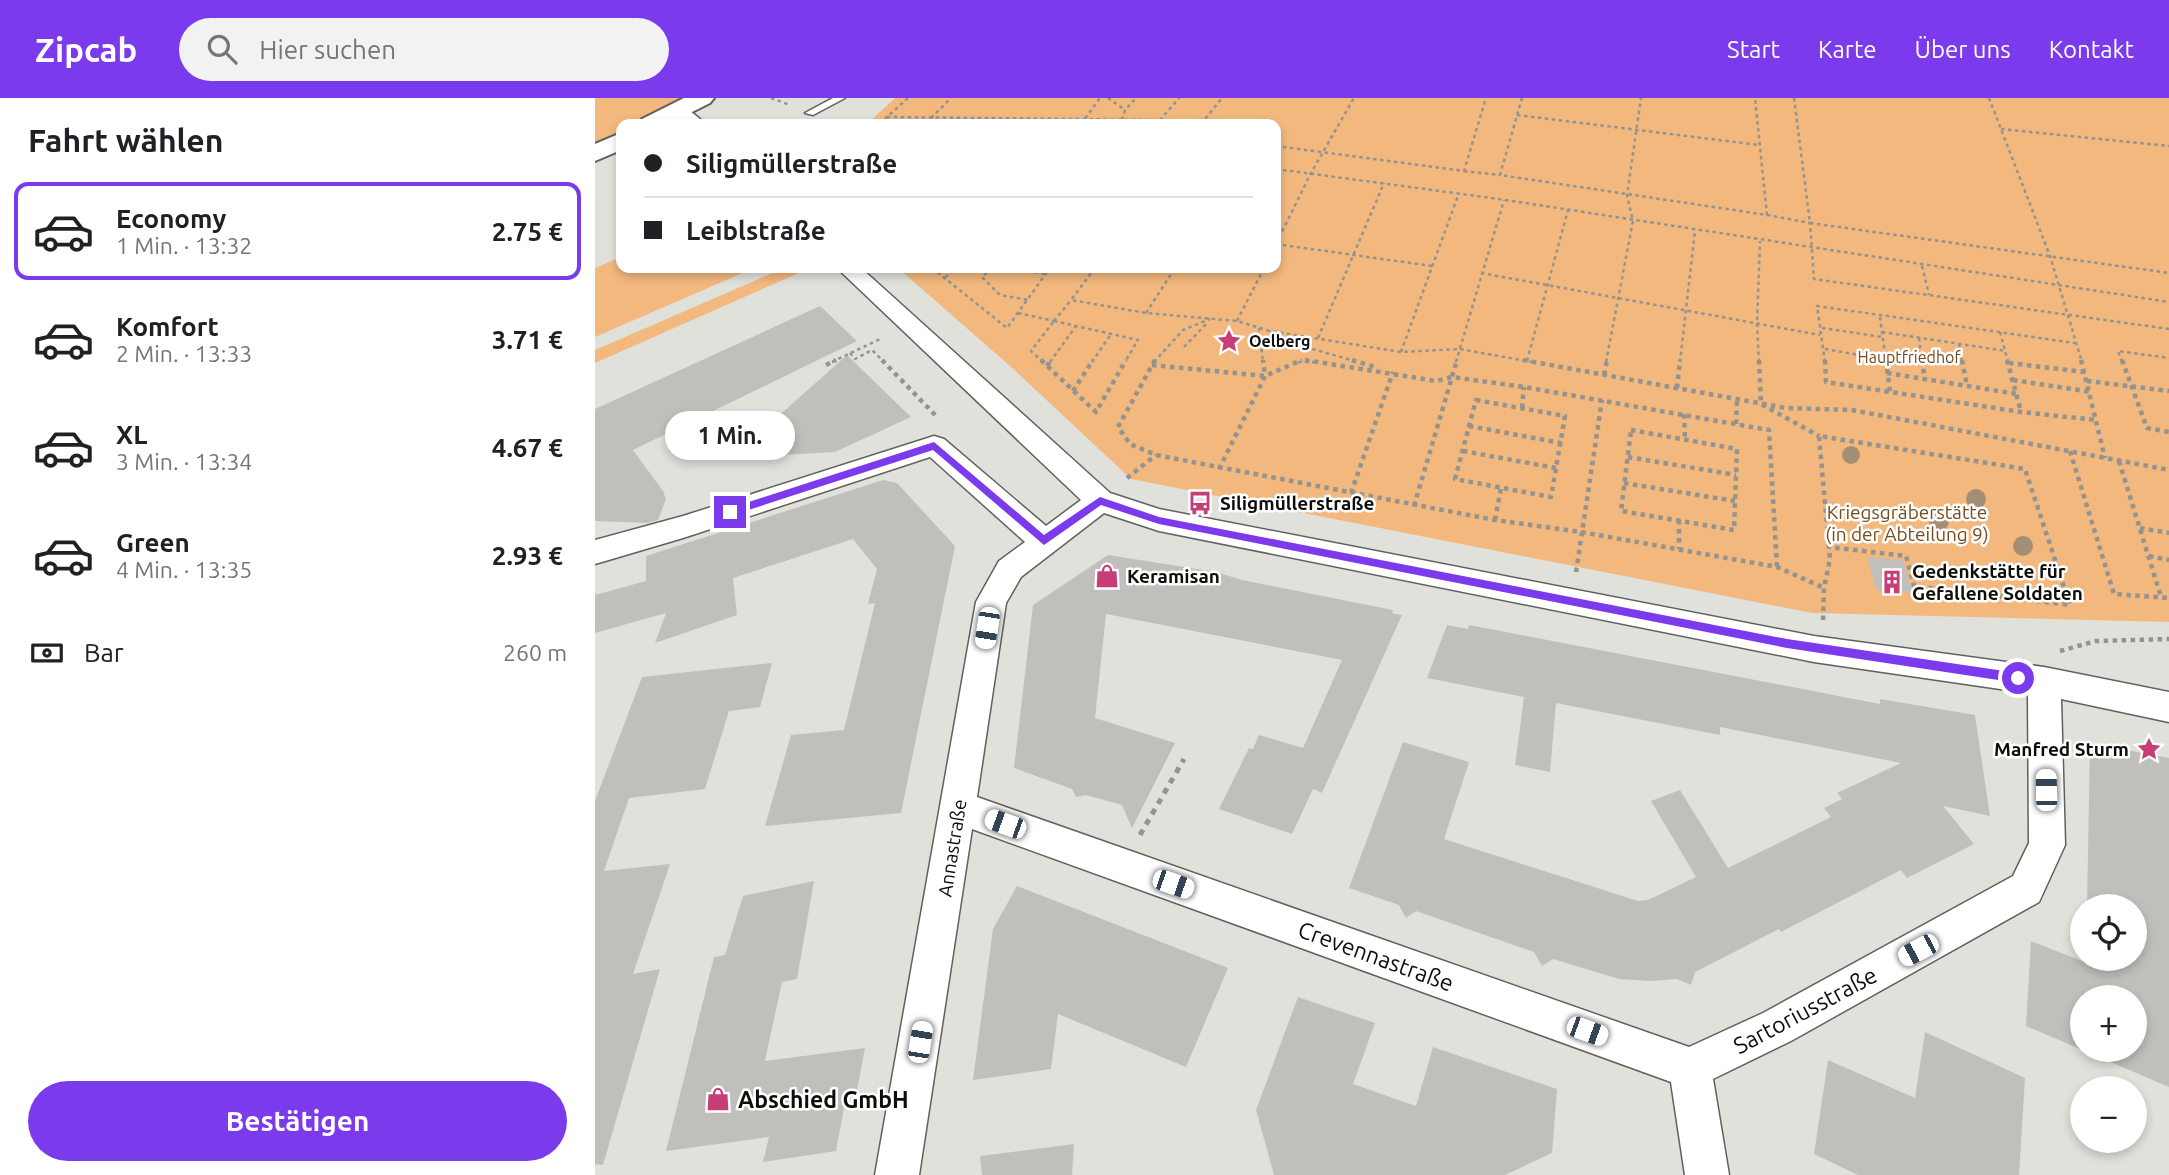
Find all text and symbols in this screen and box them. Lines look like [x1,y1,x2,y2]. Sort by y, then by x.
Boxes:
search box [179,18,669,81]
icon: search [203,30,241,68]
text: Zipcab [35,31,137,68]
text: Hier suchen [259,35,396,64]
text: Start [1727,36,1780,63]
text: Karte [1818,36,1877,63]
text: Über uns [1915,36,2011,63]
text: Kontakt [2049,36,2134,63]
text: Fahrt wählen [28,122,223,158]
text: Siligmüllerstraße [686,149,897,178]
icon: car [32,200,95,263]
text: Economy [116,204,226,233]
text: Leiblstraße [686,216,826,245]
text: 2.75 € [492,217,563,246]
text: 1 Min. · 13:32 [116,233,252,258]
icon: car [32,308,95,371]
text: Komfort [116,312,219,341]
text: 3.71 € [492,325,563,354]
place icon: Oelberg [1215,327,1243,355]
place label: Oelberg [1249,332,1310,350]
text: 2 Min. · 13:33 [116,341,252,366]
park label: Hauptfriedhof [1858,348,1961,366]
callout: 1 Min. [665,410,795,460]
icon: car [32,416,95,479]
text: XL [116,420,147,449]
text: 1 Min. [698,423,762,448]
text: 4.67 € [492,433,563,462]
text: 3 Min. · 13:34 [116,449,252,474]
bus stop icon: Siligmüllerstraße [1186,489,1214,517]
place label: Siligmüllerstraße [1220,492,1374,514]
route end [714,496,746,528]
park label: Kriegsgräberstätte (in der Abteilung 9) [1825,501,1989,545]
icon: car [32,524,95,587]
text: Green [116,528,190,557]
text: 2.93 € [492,541,563,570]
text: 4 Min. · 13:35 [116,557,252,582]
place label: Gedenkstätte für Gefallene Soldaten [1912,560,2083,604]
shop icon: Keramisan [1093,562,1121,590]
place label: Keramisan [1127,565,1220,587]
building icon: Gedenkstätte für Gefallene Soldaten [1878,568,1906,596]
car [974,606,1001,650]
icon: cash [28,634,66,672]
text: Bar [84,638,124,667]
text: 260 m [503,640,567,665]
route start [2002,662,2034,694]
place icon: Manfred Sturm [2135,735,2163,763]
place label: Manfred Sturm [1994,738,2129,760]
car [2036,769,2057,811]
street label: Annastraße [933,798,971,898]
car [982,807,1029,841]
car [1150,867,1197,901]
map controls [2070,894,2147,1153]
button: locate [2070,894,2147,971]
street label: Crevennastraße [1295,916,1457,996]
car [1895,931,1942,969]
street label: Sartoriusstraße [1729,962,1881,1058]
button: + [2070,985,2147,1062]
car [1564,1014,1611,1048]
car [907,1020,934,1064]
button: − [2070,1076,2147,1153]
button: Bestätigen [28,1081,567,1161]
shop icon: Abschied GmbH [704,1085,732,1113]
place label: Abschied GmbH [738,1087,909,1112]

